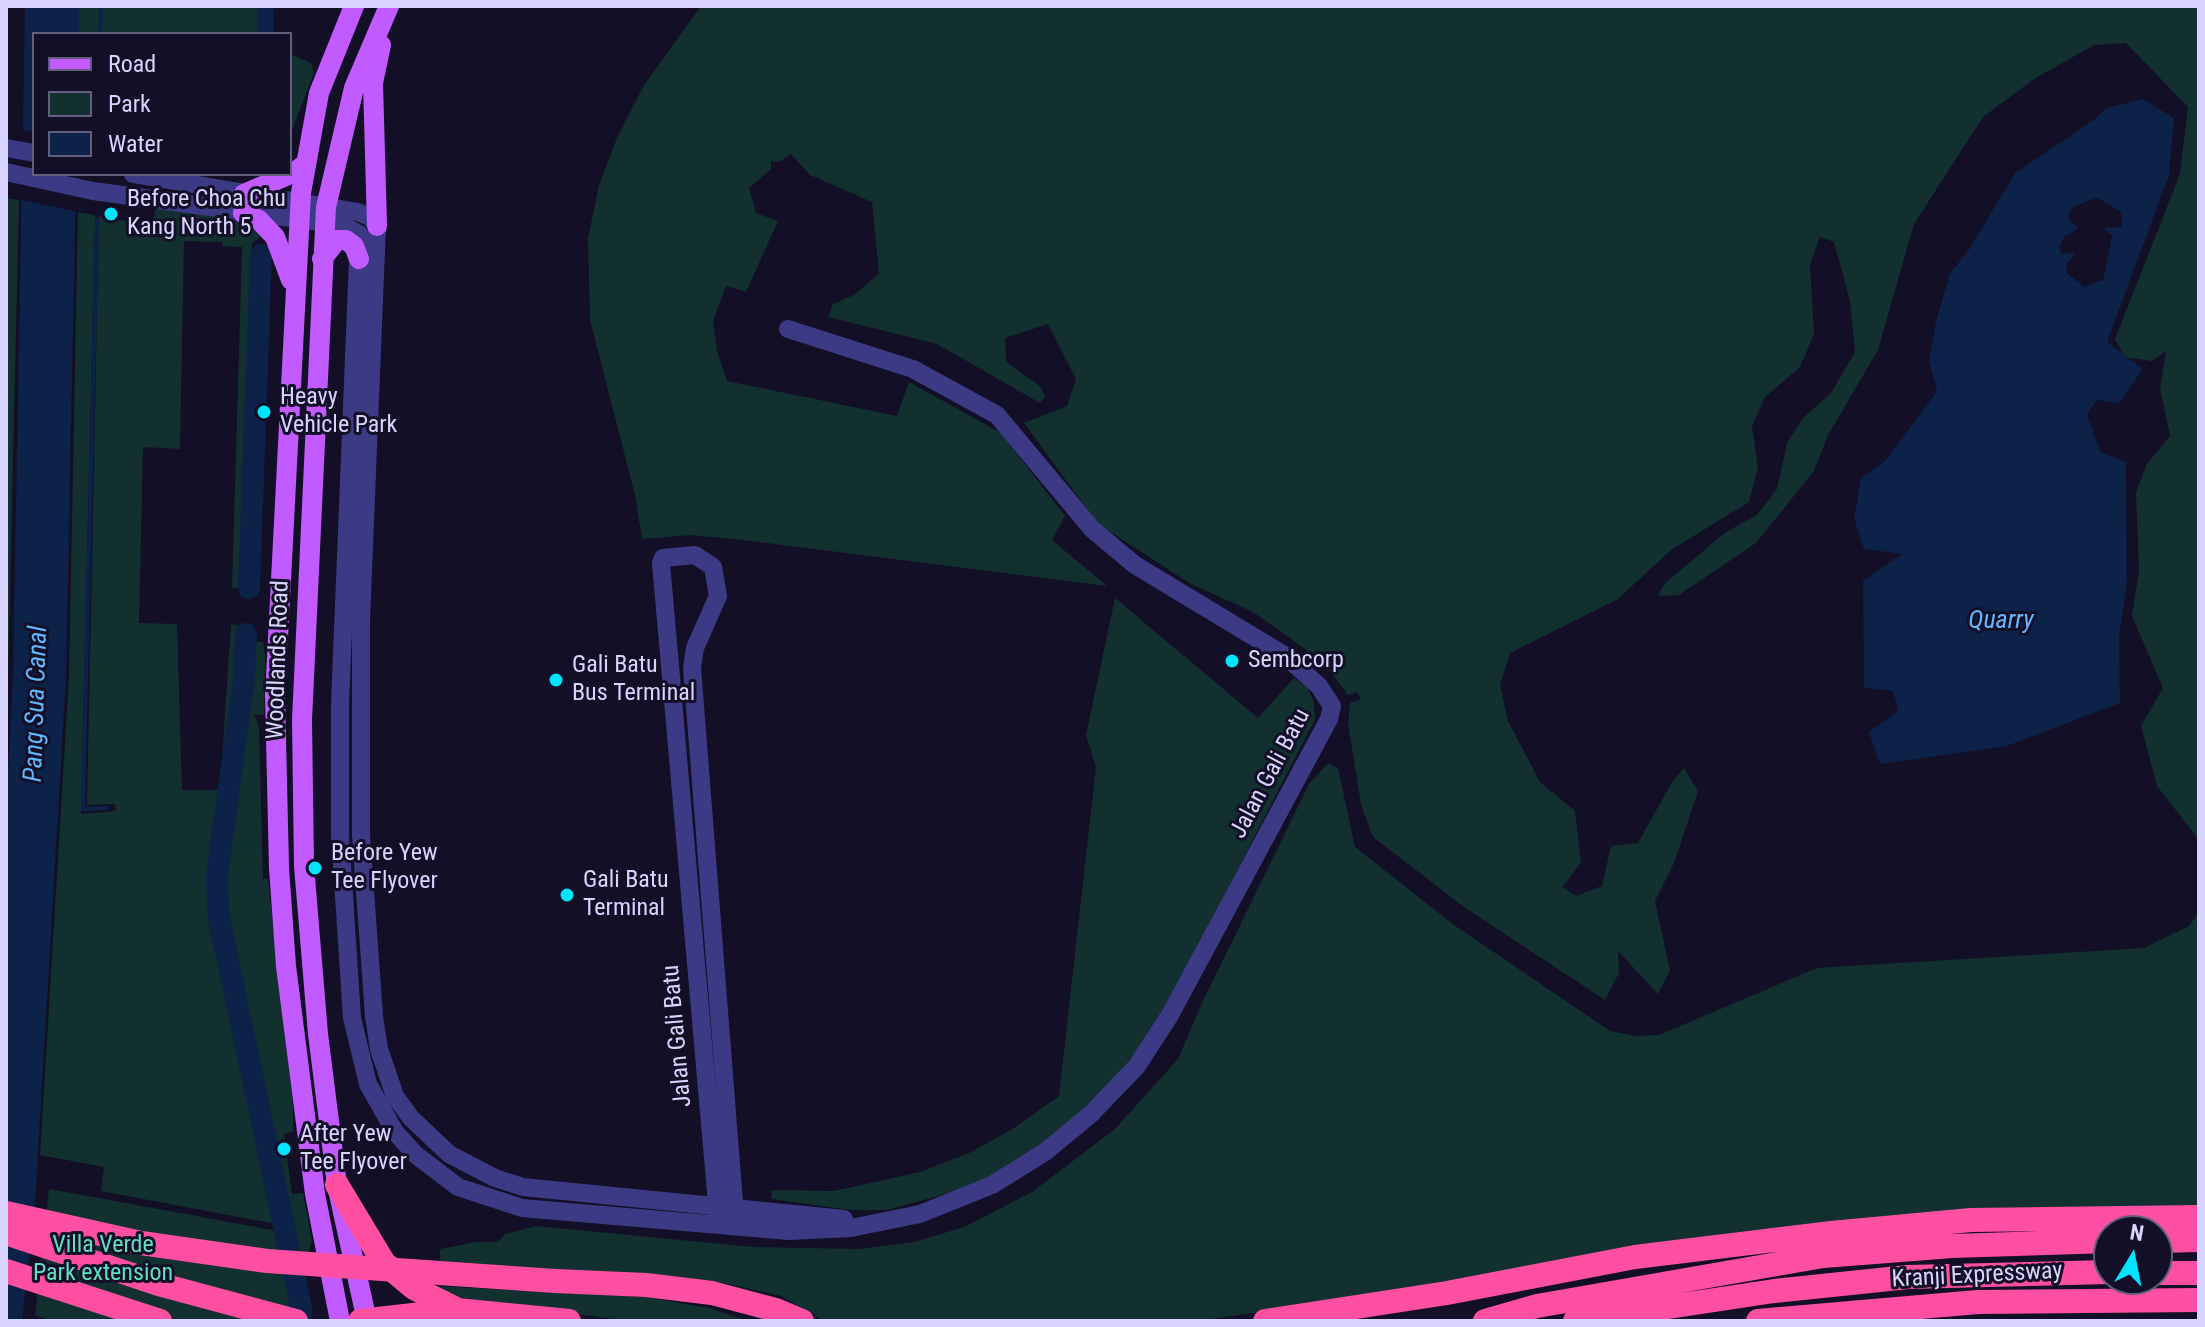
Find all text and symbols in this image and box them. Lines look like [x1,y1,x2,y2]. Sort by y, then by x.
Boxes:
legend [32,32,292,176]
text: Road [108,50,156,78]
text: Park [108,90,151,118]
text: Water [108,130,163,158]
place label: Before Choa Chu Kang North 5 [127,186,286,242]
marker: Before Choa Chu Kang North 5 [102,205,120,223]
place label: Heavy Vehicle Park [280,384,397,440]
marker: Heavy Vehicle Park [255,403,273,421]
street label: Woodlands Road [262,580,296,740]
water label: Quarry [1968,605,2034,637]
water label: Pang Sua Canal [19,625,55,783]
place label: Sembcorp [1248,647,1344,675]
place label: Gali Batu Bus Terminal [572,652,695,708]
marker: Sembcorp [1223,652,1241,670]
marker: Gali Batu Bus Terminal [547,671,565,689]
street label: Jalan Gali Batu [1225,704,1317,844]
place label: Before Yew Tee Flyover [331,840,438,896]
marker: Before Yew Tee Flyover [306,859,324,877]
place label: Gali Batu Terminal [583,867,668,923]
marker: Gali Batu Terminal [558,886,576,904]
street label: Jalan Gali Batu [657,964,699,1108]
place label: After Yew Tee Flyover [300,1121,407,1177]
marker: After Yew Tee Flyover [275,1140,293,1158]
north arrow [2093,1215,2173,1295]
text: N [2128,1219,2146,1246]
park label: Villa Verde Park extension [33,1232,173,1288]
street label: Kranji Expressway [1891,1257,2063,1295]

